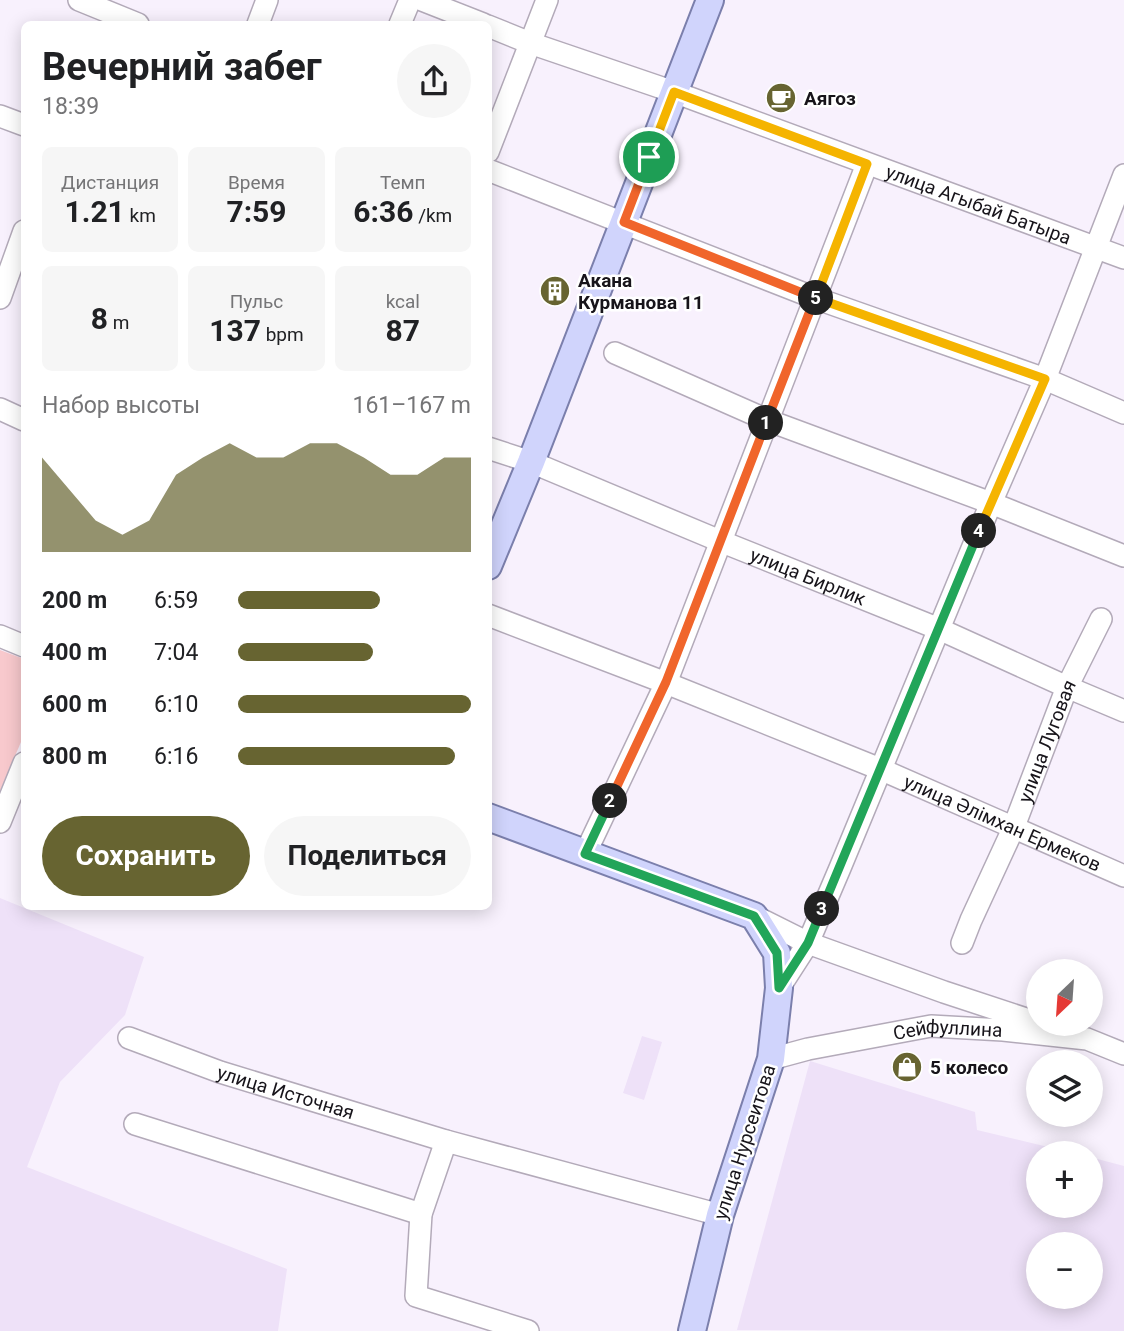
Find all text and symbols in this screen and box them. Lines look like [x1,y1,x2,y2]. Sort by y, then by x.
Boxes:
button: share [397,44,471,118]
text: Вечерний забег [42,45,322,89]
cafe icon: Аягоз [764,81,798,115]
place label: Аягоз [804,87,856,110]
text: 18:39 [42,93,99,120]
pin [619,127,679,187]
icon: arrive [630,138,668,176]
street label: улица Агыбай Батыра [883,160,1074,249]
text: Дистанция [61,171,159,194]
text: Время [228,171,285,194]
text: Темп [380,171,426,194]
text: 1.21 [64,194,125,229]
text: 7:59 [226,194,287,229]
text: 6:36 [353,194,413,229]
text: km [125,204,156,227]
text: /km [413,204,452,227]
place label: Акана Курманова 11 [578,269,704,314]
building icon: Акана Курманова 11 [538,274,572,308]
pin: 5 [798,280,834,316]
text: 5 [810,286,821,309]
text: Пульс [230,290,283,313]
text: kcal [386,290,420,313]
text: 8 [91,301,108,336]
text: m [108,311,129,334]
text: 137 [209,313,261,348]
text: 87 [386,313,420,348]
text: bpm [261,323,304,346]
text: Набор высоты [42,392,200,419]
text: 161–167 m [352,392,471,419]
pin: 1 [748,406,784,440]
text: 1 [760,411,771,434]
pin: 4 [962,514,996,548]
text: 4 [973,519,984,542]
street label: улица Бирлик [747,543,870,611]
text: 200 m [42,587,107,614]
text: 6:59 [154,587,198,614]
text: 400 m [42,639,107,666]
text: 7:04 [154,639,198,666]
street label: улица Луговая [1013,676,1081,806]
text: 600 m [42,691,107,718]
text: 6:10 [154,691,198,718]
text: 800 m [42,743,107,770]
text: 6:16 [154,743,198,770]
street label: улица Әлімхан Ермеков [900,770,1104,876]
pin: 2 [592,784,628,818]
text: 2 [604,789,615,812]
button: Сохранить [42,816,250,896]
button: Поделиться [264,816,471,896]
pin: 3 [804,892,840,926]
text: 3 [816,897,827,920]
north arrow [1026,959,1102,1036]
map controls [1026,959,1103,1309]
street label: Сейфуллина [891,1015,1003,1045]
shop icon: 5 колесо [890,1050,924,1084]
button: layers [1026,1050,1103,1127]
place label: 5 колесо [930,1056,1008,1079]
street label: улица Источная [214,1061,357,1124]
street label: улица Нурсеитова [709,1062,780,1223]
button: + [1026,1141,1103,1218]
button: − [1026,1232,1103,1309]

